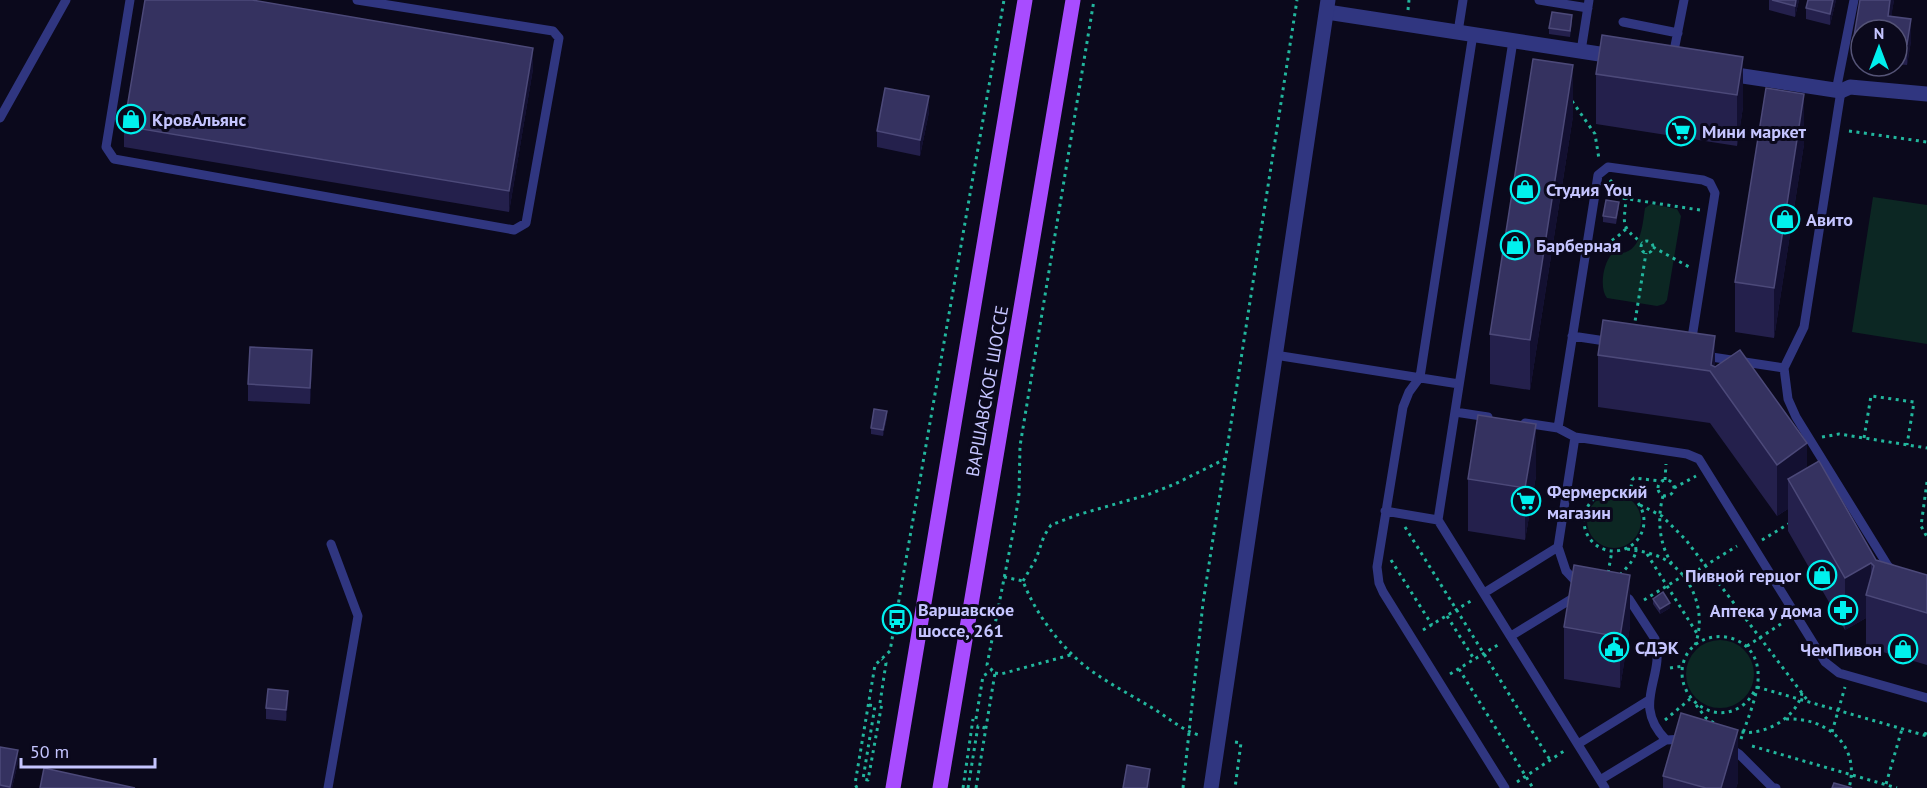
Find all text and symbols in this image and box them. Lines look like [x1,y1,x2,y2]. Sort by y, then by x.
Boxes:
north arrow [1849,18,1909,78]
text: N [1874,23,1884,43]
shop icon: КровАльянс [115,103,147,135]
place label: КровАльянс [152,108,246,131]
supermarket icon: Мини маркет [1665,115,1697,147]
place label: Мини маркет [1702,120,1807,143]
shop icon: Студия You [1509,173,1541,205]
place label: Студия You [1546,178,1632,201]
shop icon: Авито [1769,203,1801,235]
place label: Авито [1806,208,1853,231]
shop icon: Барберная [1499,229,1531,261]
place label: Барберная [1536,234,1621,257]
street label: ВАРШАВСКОЕ ШОССЕ [961,304,1013,478]
place label: Фермерский магазин [1547,480,1647,524]
supermarket icon: Фермерский магазин [1510,485,1542,517]
shop icon: Пивной герцог [1806,559,1838,591]
place label: Пивной герцог [1685,564,1801,587]
pharmacy icon: Аптека у дома [1827,594,1859,626]
place label: Варшавское шоссе, 261 [918,598,1014,642]
place label: Аптека у дома [1710,599,1822,622]
bus stop icon: Варшавское шоссе, 261 [881,603,913,635]
public building icon: СДЭК [1598,631,1630,663]
shop icon: ЧемПивон [1887,633,1919,665]
place label: СДЭК [1635,636,1679,659]
place label: ЧемПивон [1800,638,1882,661]
scale bar [21,731,154,769]
text: 50 m [30,740,69,763]

